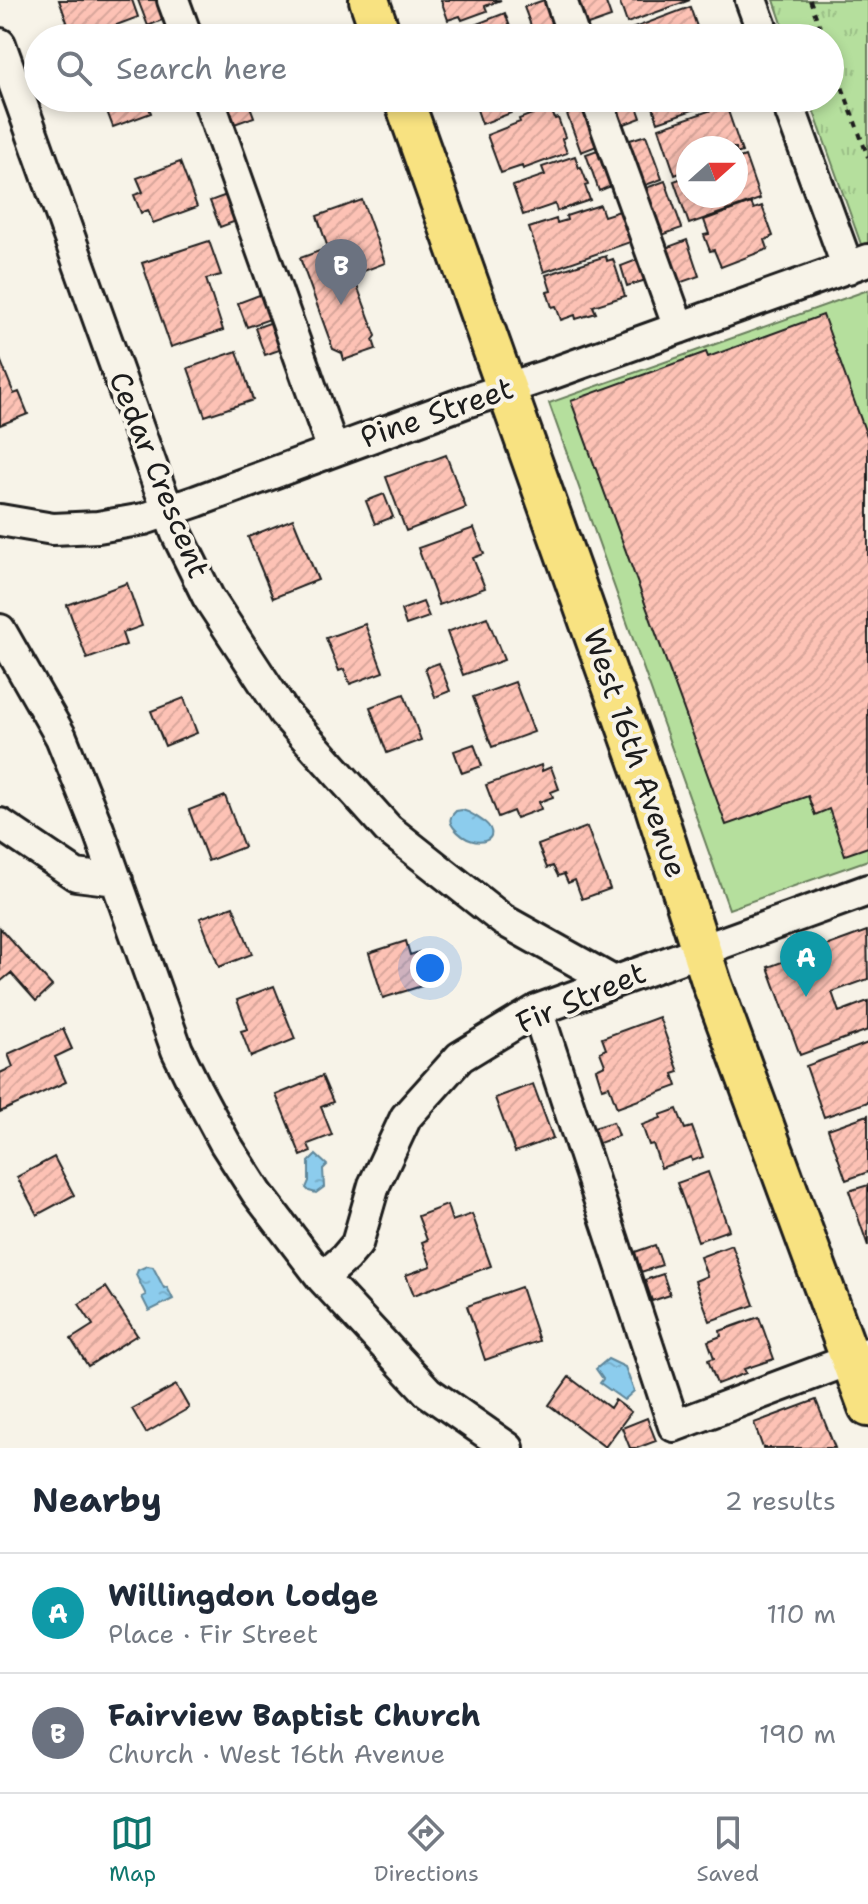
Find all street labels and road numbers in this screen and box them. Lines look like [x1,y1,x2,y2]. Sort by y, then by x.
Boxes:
street label: Cedar Crescent [99,365,220,584]
street label: Pine Street [355,367,519,458]
street label: West 16th Avenue [574,623,697,883]
street label: Fir Street [510,952,652,1043]

